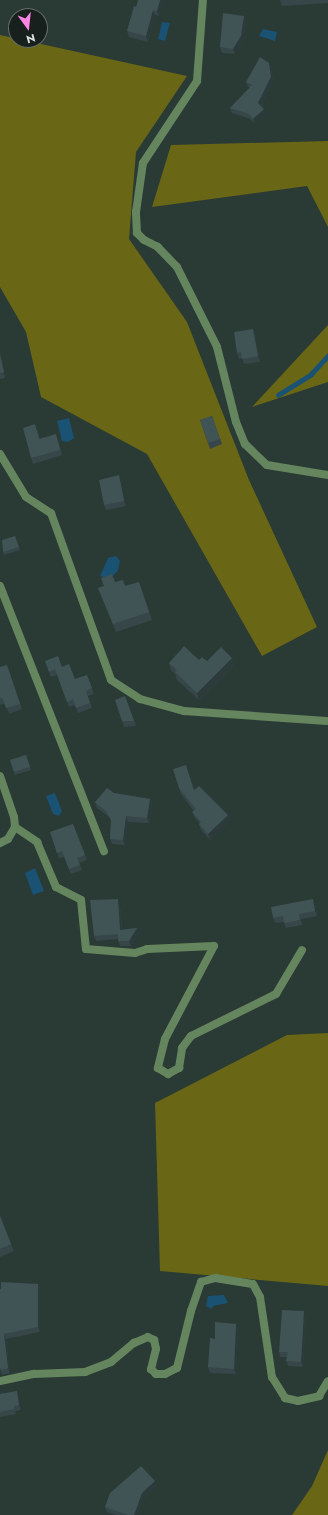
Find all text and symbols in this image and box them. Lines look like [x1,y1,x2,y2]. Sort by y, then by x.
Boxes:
north arrow [8,8,48,48]
text: N [25,30,37,47]

